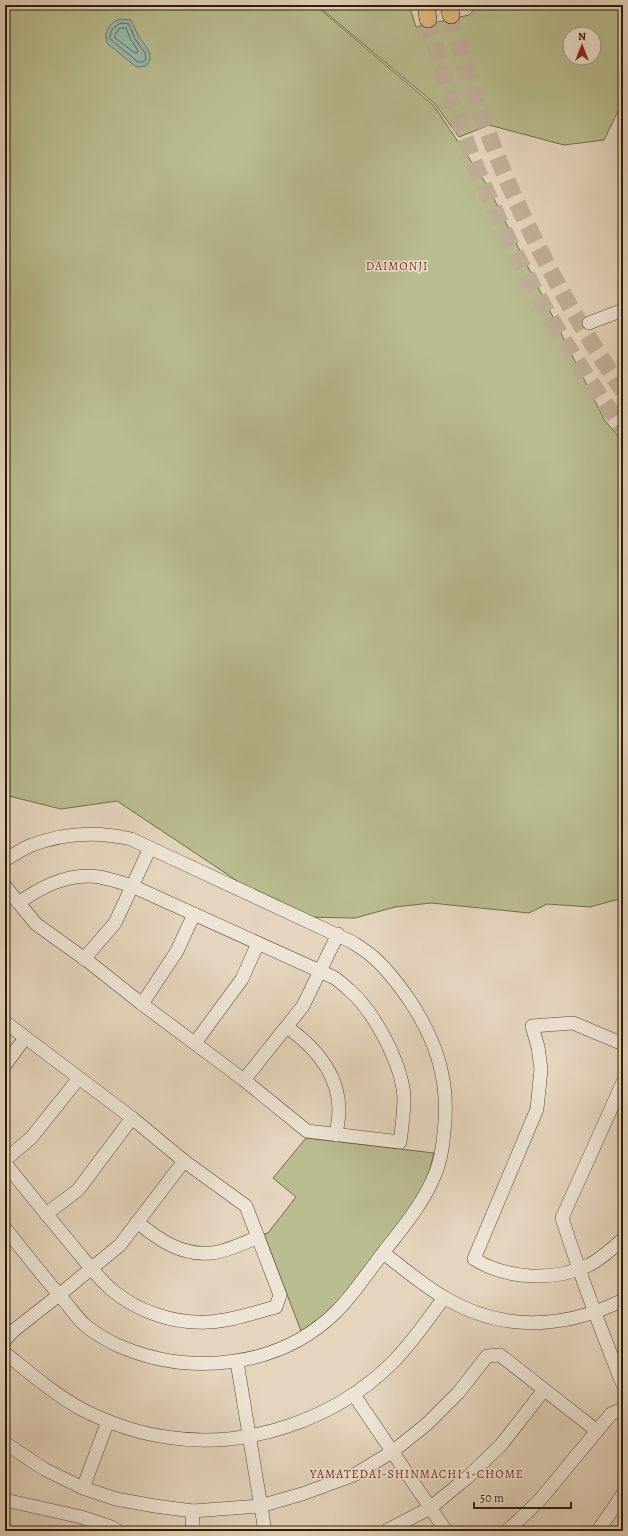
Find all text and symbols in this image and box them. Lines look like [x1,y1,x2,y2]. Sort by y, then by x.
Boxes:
north arrow [562,26,602,66]
text: N [578,29,586,44]
district label: DAIMONJI [366,258,428,274]
district label: YAMATEDAI-SHINMACHI 1-CHOME [309,1466,524,1482]
scale bar [474,1484,571,1510]
text: 50 m [480,1490,504,1506]

